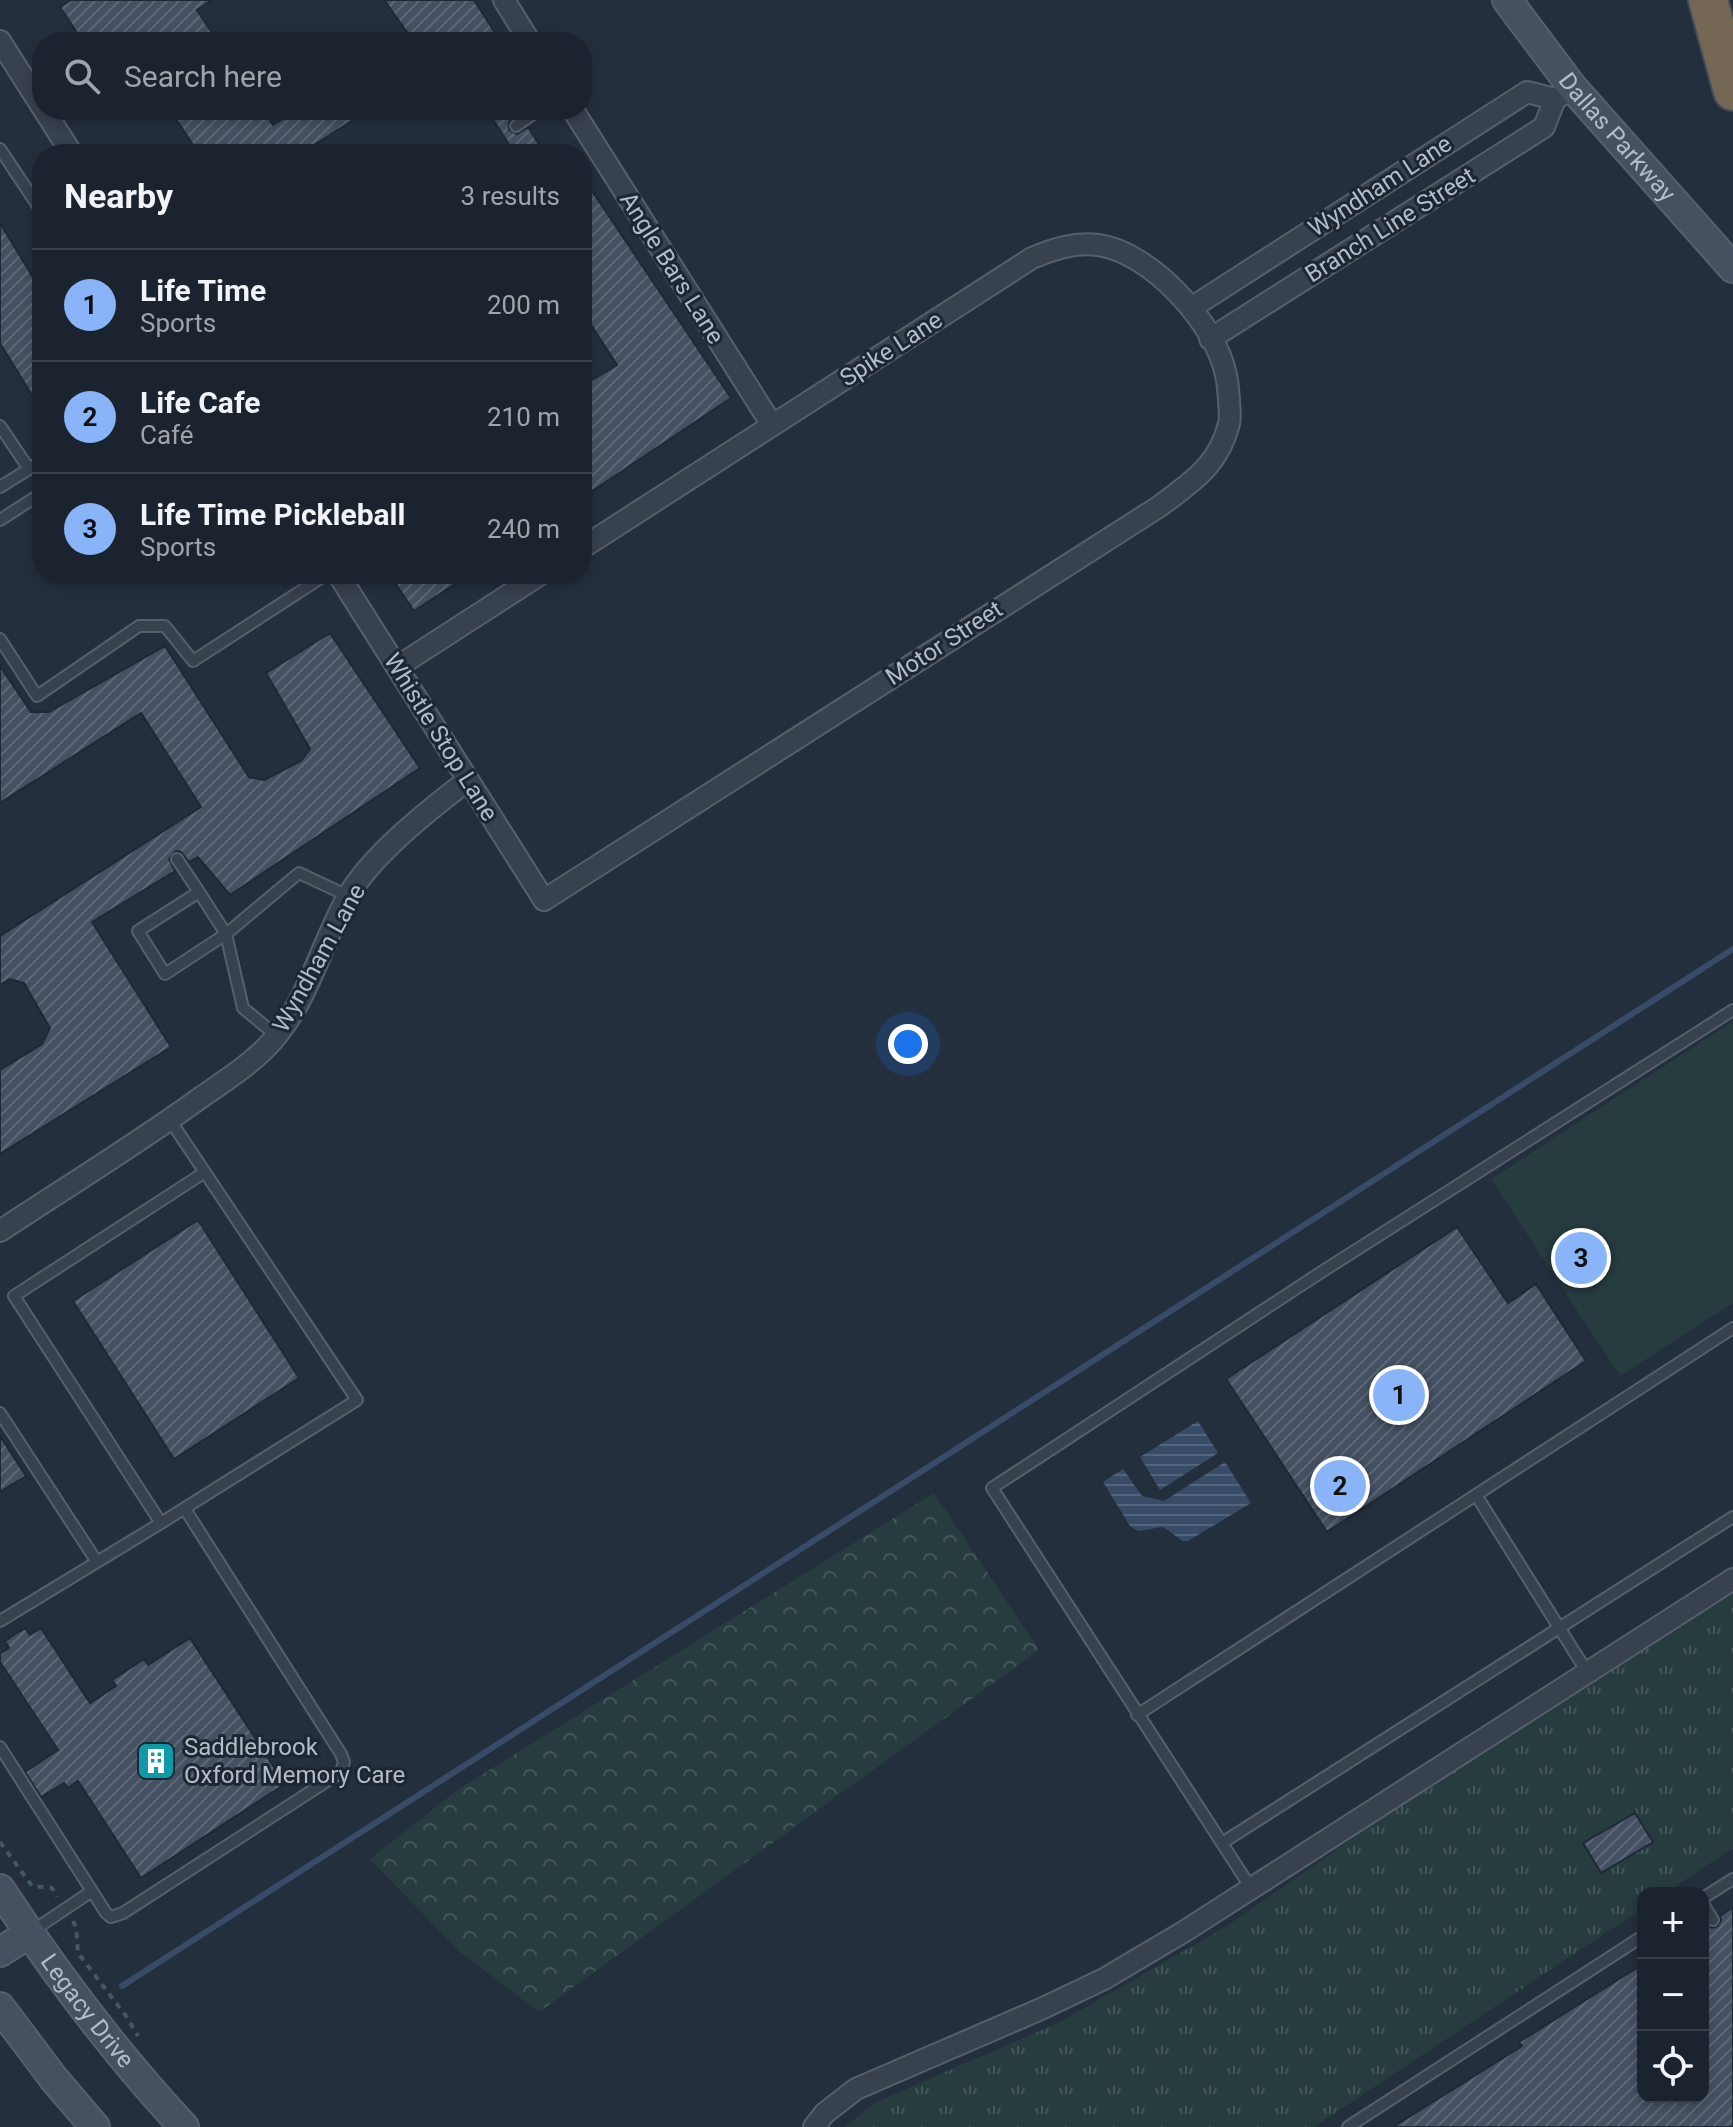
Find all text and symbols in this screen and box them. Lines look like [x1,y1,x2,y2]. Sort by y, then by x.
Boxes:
search box [32,32,592,120]
icon: search [60,54,104,98]
text: Search here [124,59,282,94]
street label: Dallas Parkway [1553,67,1682,208]
street label: Wyndham Lane [1303,129,1457,243]
street label: Branch Line Street [1300,161,1480,288]
text: Nearby [64,176,173,216]
text: 3 results [461,181,560,211]
street label: Angle Bars Lane [614,187,730,349]
text: Life Time [140,273,266,308]
text: 1 [83,290,97,320]
text: 200 m [487,290,560,320]
street label: Spike Lane [835,306,947,392]
text: Sports [140,308,216,338]
text: Life Cafe [140,385,260,420]
text: 2 [83,402,97,432]
text: 210 m [487,402,560,432]
text: Café [140,420,194,450]
text: Life Time Pickleball [140,497,405,532]
text: 3 [83,514,97,544]
text: 240 m [487,514,560,544]
text: Sports [140,532,216,562]
street label: Motor Street [880,595,1008,691]
street label: Whistle Stop Lane [378,648,504,826]
street label: Wyndham Lane [267,879,371,1037]
your location [888,1024,928,1064]
pin: 3 [1555,1228,1607,1288]
pin: 1 [1373,1365,1425,1425]
pin: 2 [1314,1456,1366,1516]
place label: Saddlebrook Oxford Memory Care [184,1733,405,1789]
building icon: Saddlebrook Oxford Memory Care [135,1740,177,1782]
map controls [1637,1887,1709,2103]
button: + [1637,1887,1709,1959]
street label: Legacy Drive [35,1949,140,2074]
button: − [1637,1959,1709,2031]
button: locate [1637,2031,1709,2103]

